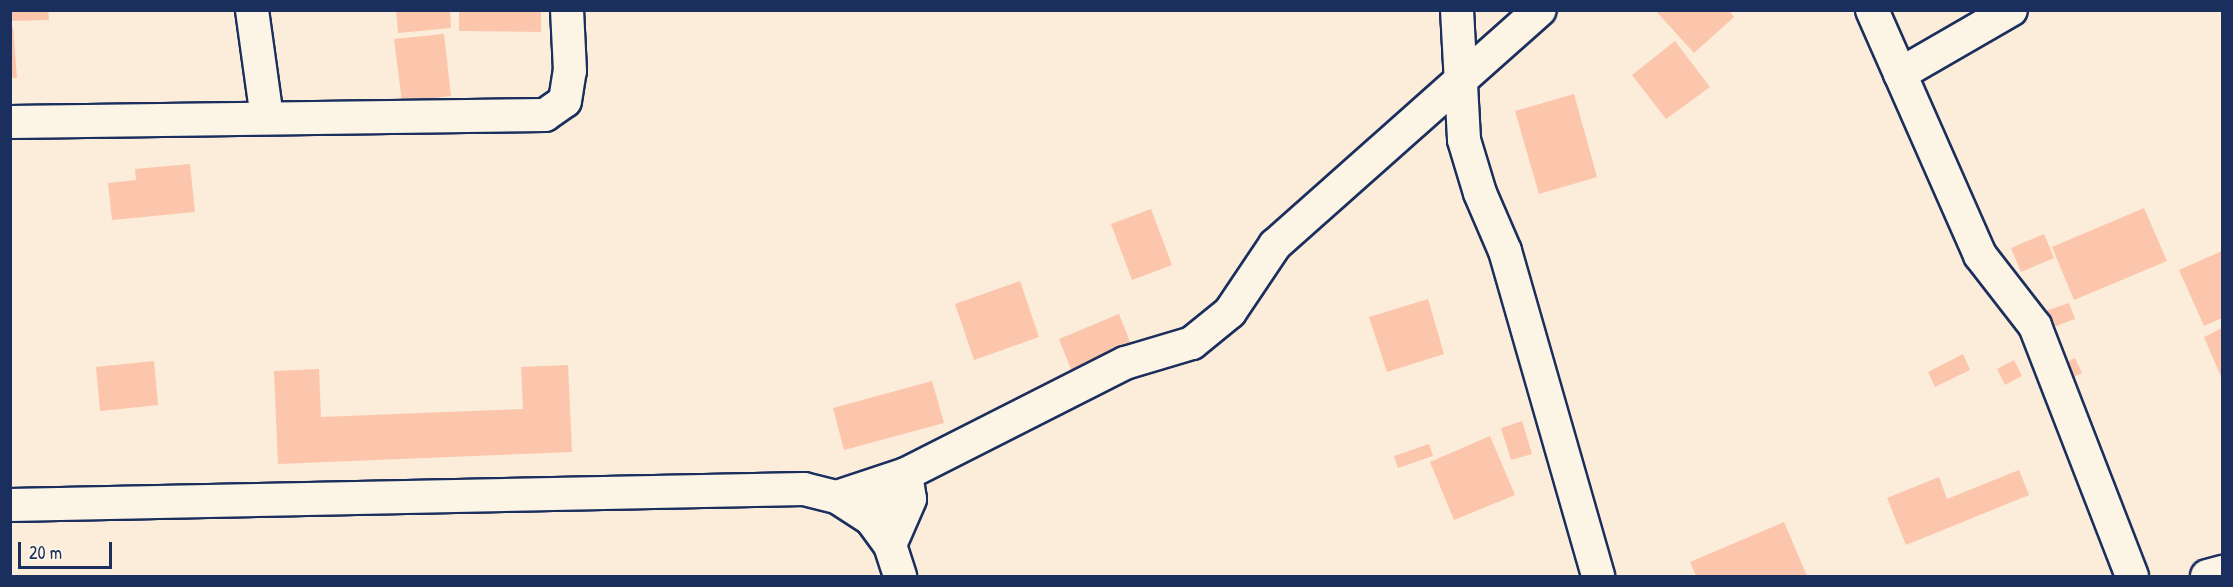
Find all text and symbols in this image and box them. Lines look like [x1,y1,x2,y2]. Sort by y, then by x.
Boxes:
scale bar [21,530,116,568]
text: 20 m [29,540,62,565]

